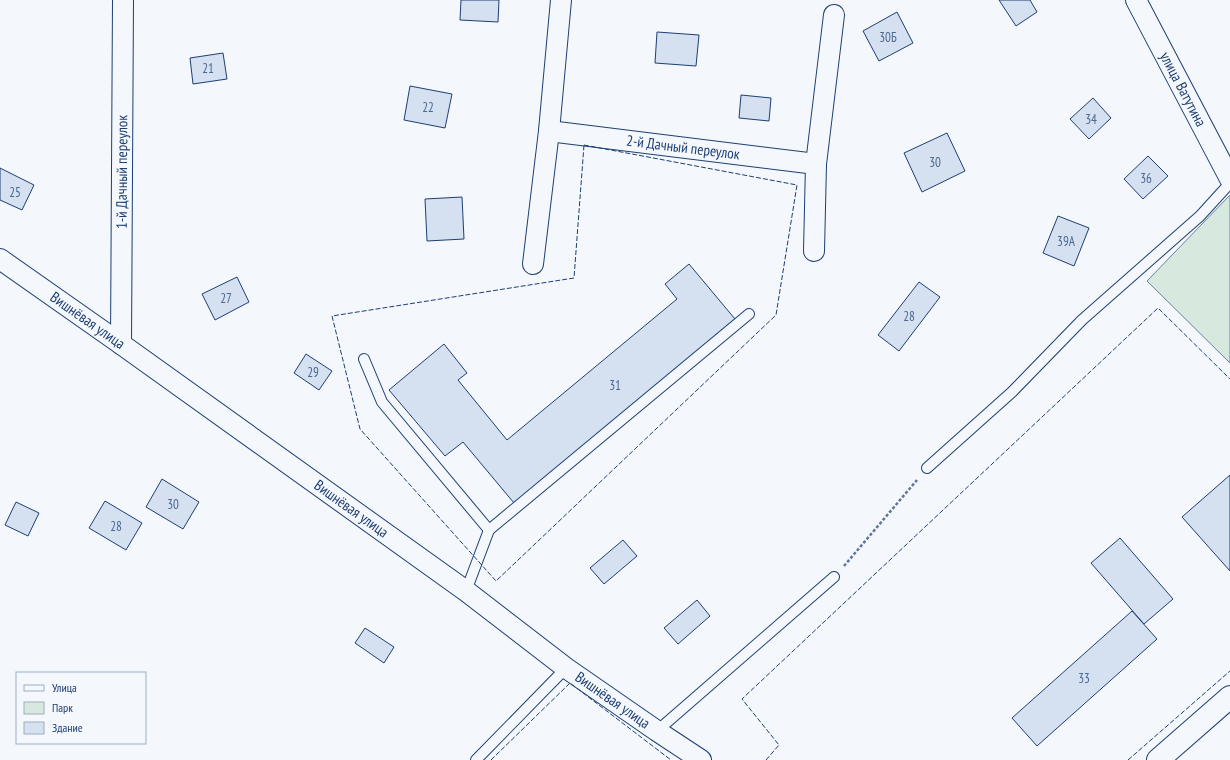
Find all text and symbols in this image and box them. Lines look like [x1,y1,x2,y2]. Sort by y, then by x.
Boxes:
house number: 30Б [879,29,897,46]
street label: улица Ватутина [1156,49,1211,130]
house number: 21 [202,60,214,77]
house number: 22 [422,99,434,116]
house number: 34 [1085,111,1097,128]
street label: 1-й Дачный переулок [112,115,131,229]
street label: 2-й Дачный переулок [625,131,741,164]
house number: 30 [929,154,941,171]
house number: 36 [1140,170,1152,187]
house number: 25 [9,184,21,201]
house number: 39А [1057,233,1076,250]
street label: Вишнёвая улица [47,287,129,353]
house number: 27 [220,290,232,307]
house number: 28 [903,308,915,325]
house number: 29 [307,364,319,381]
house number: 31 [609,377,621,394]
street label: Вишнёвая улица [311,475,392,541]
house number: 30 [167,496,179,513]
house number: 28 [110,518,122,535]
street label: Вишнёвая улица [572,667,654,732]
house number: 33 [1078,670,1090,687]
legend [16,672,146,744]
text: Улица [52,680,77,695]
text: Парк [52,700,73,715]
text: Здание [52,720,83,735]

